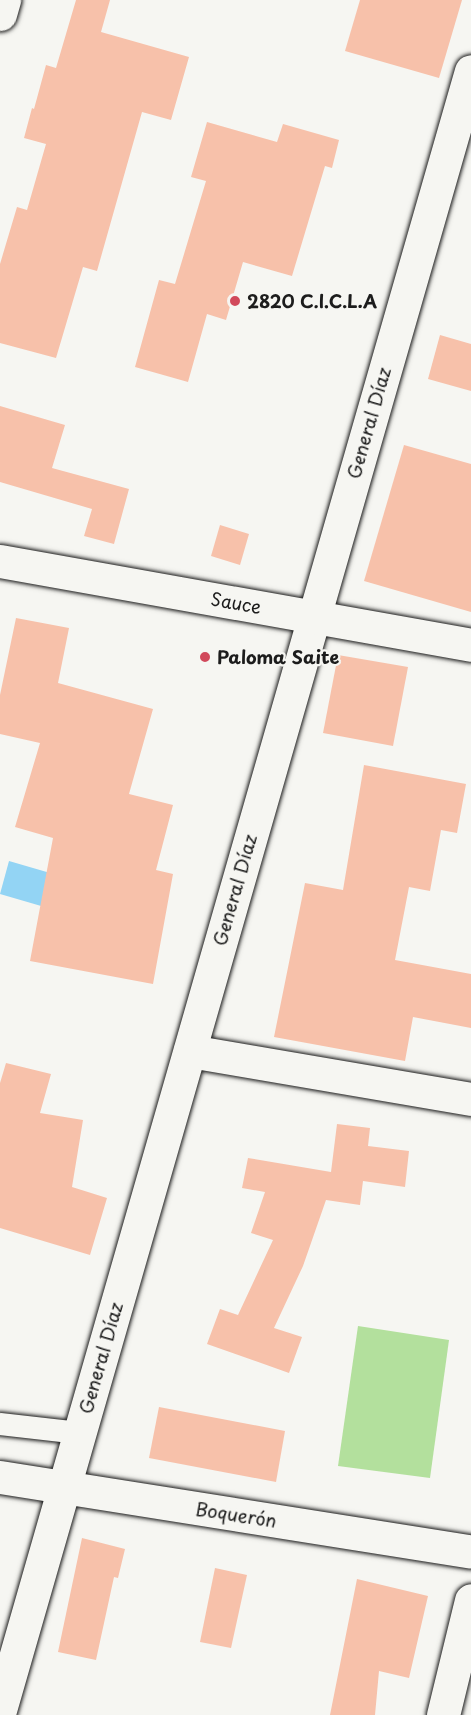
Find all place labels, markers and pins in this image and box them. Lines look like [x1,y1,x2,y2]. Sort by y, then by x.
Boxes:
place label: 2820 C.I.C.L.A [247,290,377,312]
marker: 2820 C.I.C.L.A [228,294,242,308]
place label: Paloma Saite [217,646,340,668]
marker: Paloma Saite [198,650,212,664]

